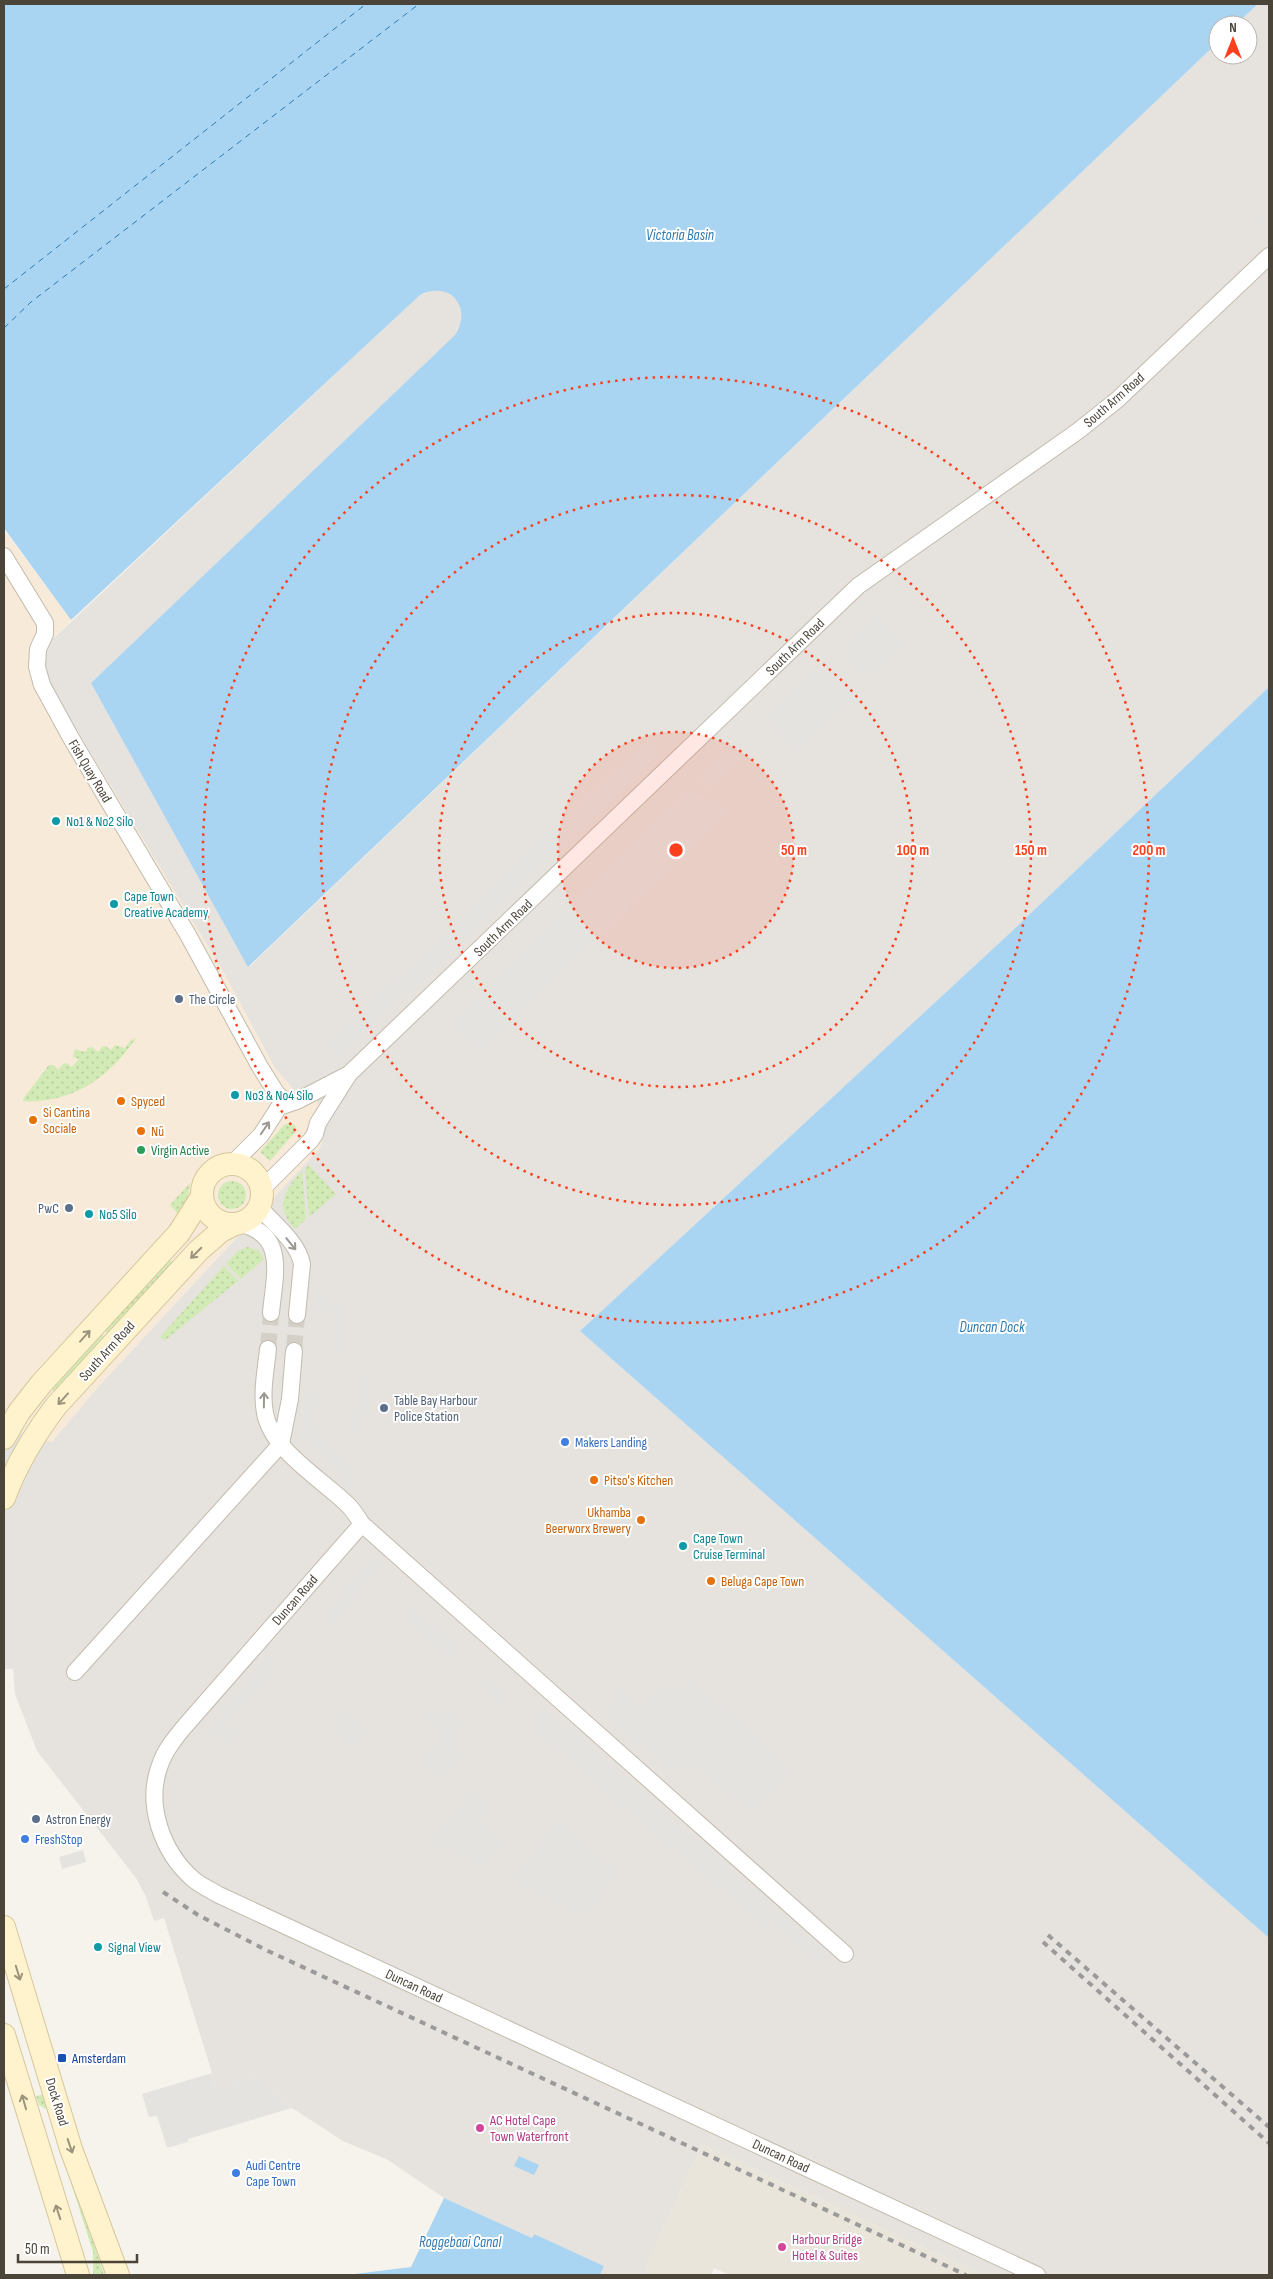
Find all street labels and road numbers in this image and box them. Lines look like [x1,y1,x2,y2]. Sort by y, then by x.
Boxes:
street label: South Arm Road [1080,369,1148,431]
street label: South Arm Road [762,615,828,679]
street label: Fish Quay Road [65,736,115,806]
street label: South Arm Road [470,896,536,960]
street label: South Arm Road [76,1317,138,1385]
street label: Duncan Road [269,1571,322,1629]
street label: Duncan Road [383,1965,445,2007]
street label: Dock Road [42,2076,72,2128]
street label: Duncan Road [750,2135,812,2177]

